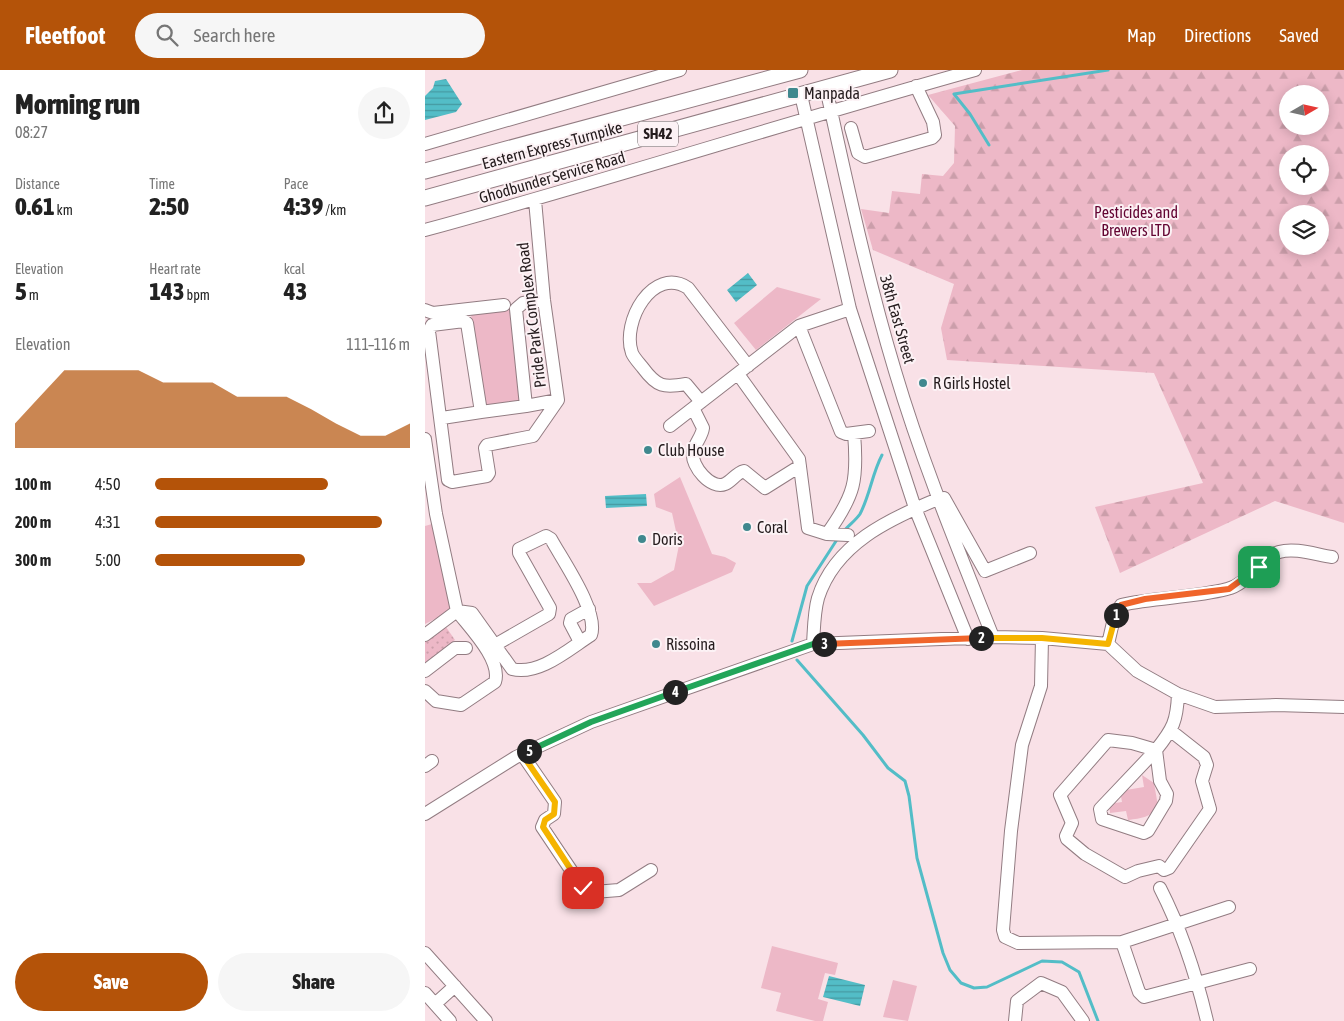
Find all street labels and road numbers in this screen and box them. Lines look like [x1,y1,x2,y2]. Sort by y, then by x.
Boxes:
street label: Eastern Express Turnpike [480,118,624,173]
road number: SH42 [638,122,678,146]
street label: Ghodbunder Service Road [477,148,627,206]
street label: Pride Park Complex Road [513,241,550,389]
street label: 38th East Street [877,273,919,366]

